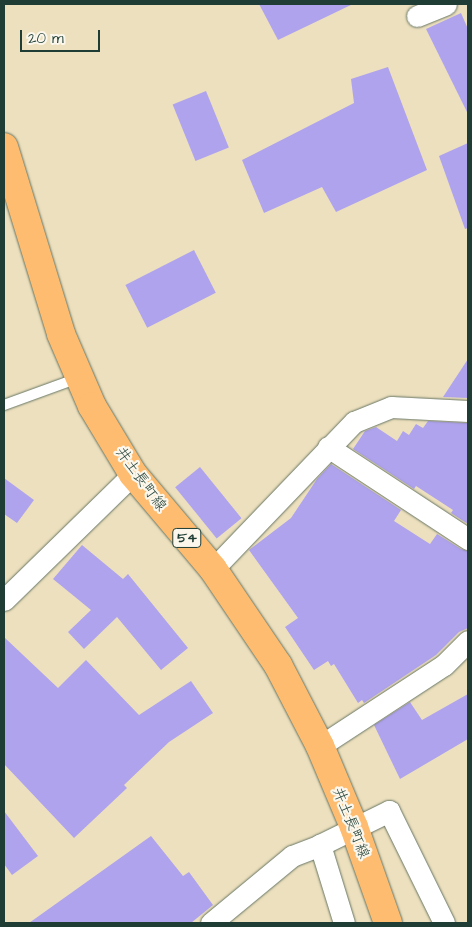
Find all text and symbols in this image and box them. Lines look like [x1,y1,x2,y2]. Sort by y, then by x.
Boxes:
scale bar [22,20,102,52]
text: 20 m [28,28,64,49]
street label: 井土長町線 [112,443,170,515]
road number: 54 [172,526,202,550]
street label: 井土長町線 [329,785,373,861]

